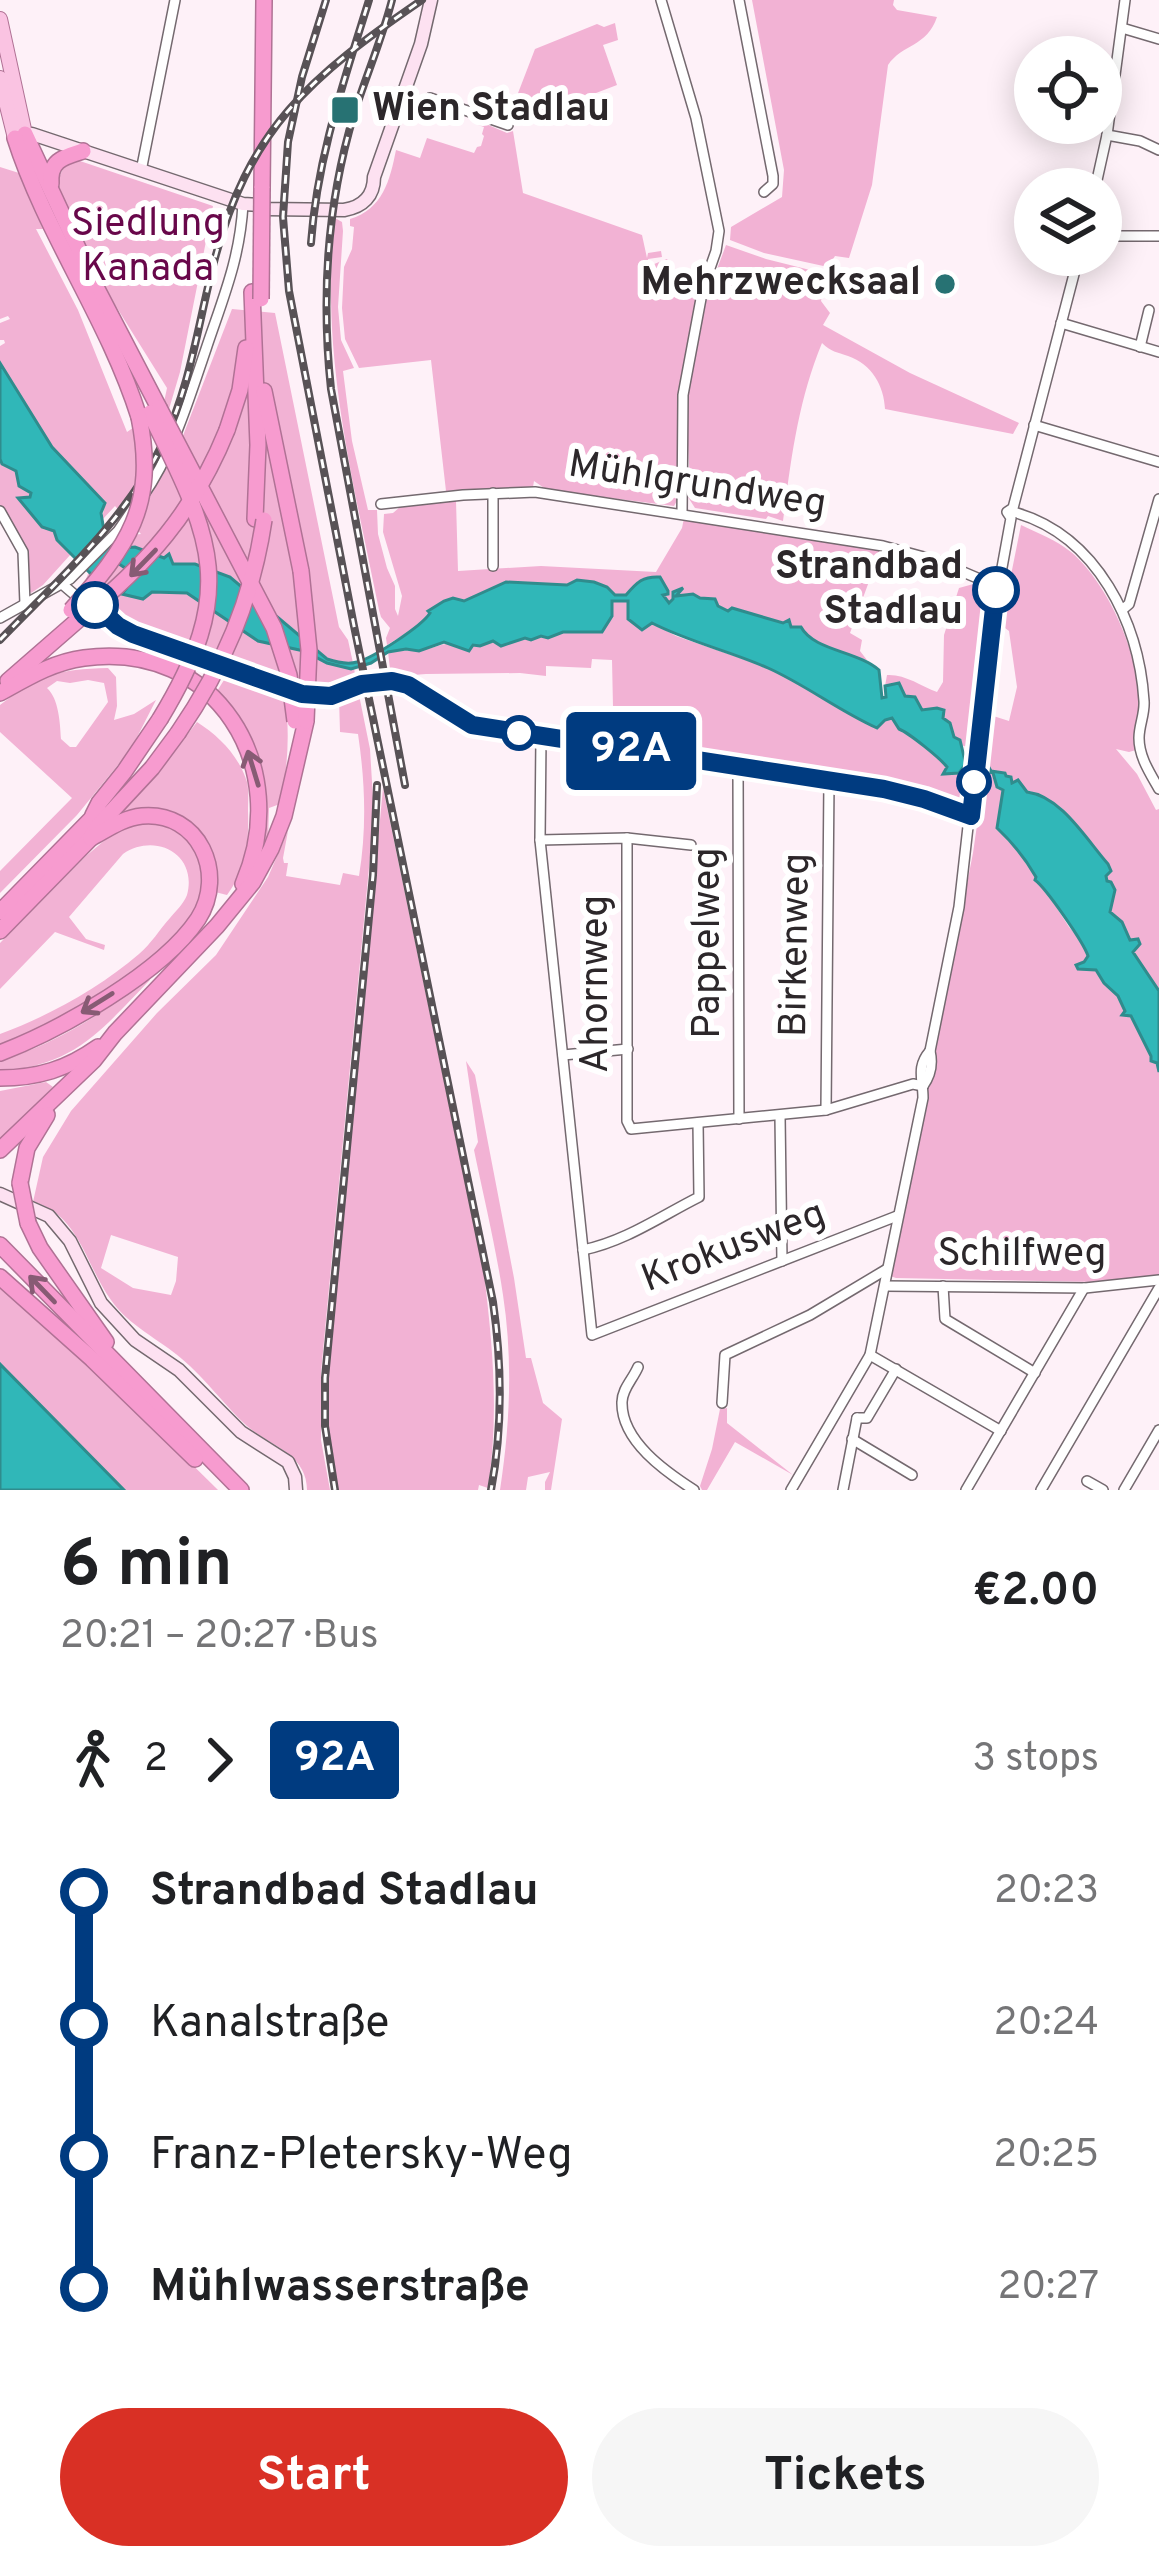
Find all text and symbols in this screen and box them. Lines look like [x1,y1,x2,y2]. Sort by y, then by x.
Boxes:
map controls [1014,36,1122,276]
button: locate [1014,36,1122,144]
place label: Wien Stadlau [372,86,610,135]
marker: Wien Stadlau [329,94,361,126]
button: layers [1014,168,1122,276]
park label: Siedlung Kanada [71,201,225,295]
place label: Mehrzwecksaal [641,260,921,309]
marker: Mehrzwecksaal [932,271,958,297]
street label: Mühlgrundweg [565,441,829,531]
place label: Strandbad Stadlau [775,544,963,638]
one-way arrow [130,548,158,577]
marker: Strandbad Stadlau [974,568,1018,612]
unlabelled marker [73,583,117,627]
line badge: 92A [562,712,700,790]
unlabelled marker [503,717,535,749]
text: 92A [590,724,672,777]
one-way arrow [241,749,263,787]
unlabelled marker [958,766,990,798]
street label: Pappelweg [685,847,734,1039]
street label: Birkenweg [771,853,823,1037]
street label: Ahornweg [573,895,622,1073]
one-way arrow [81,990,115,1015]
street label: Krokusweg [635,1191,833,1305]
street label: Schilfweg [937,1231,1107,1280]
one-way arrow [29,1275,57,1304]
text: 6 min [60,1526,233,1609]
text: €2.00 [973,1564,1099,1621]
text: 20:21 – 20:27 · Bus [60,1613,378,1662]
icon: walk [60,1727,126,1793]
icon: forward [186,1727,252,1793]
text: 92A [294,1733,375,1786]
text: 2 [144,1736,168,1785]
text: 3 stops [973,1736,1099,1785]
text: Strandbad Stadlau [150,1864,539,1921]
text: 20:23 [994,1868,1099,1917]
text: Kanalstraße [150,1996,390,2053]
text: 20:24 [994,2000,1099,2049]
text: Franz-Pletersky-Weg [150,2128,573,2185]
text: 20:25 [993,2132,1099,2181]
text: Mühlwasserstraße [150,2260,530,2317]
text: 20:27 [997,2264,1099,2313]
button: Start [60,2408,568,2546]
button: Tickets [592,2408,1099,2546]

